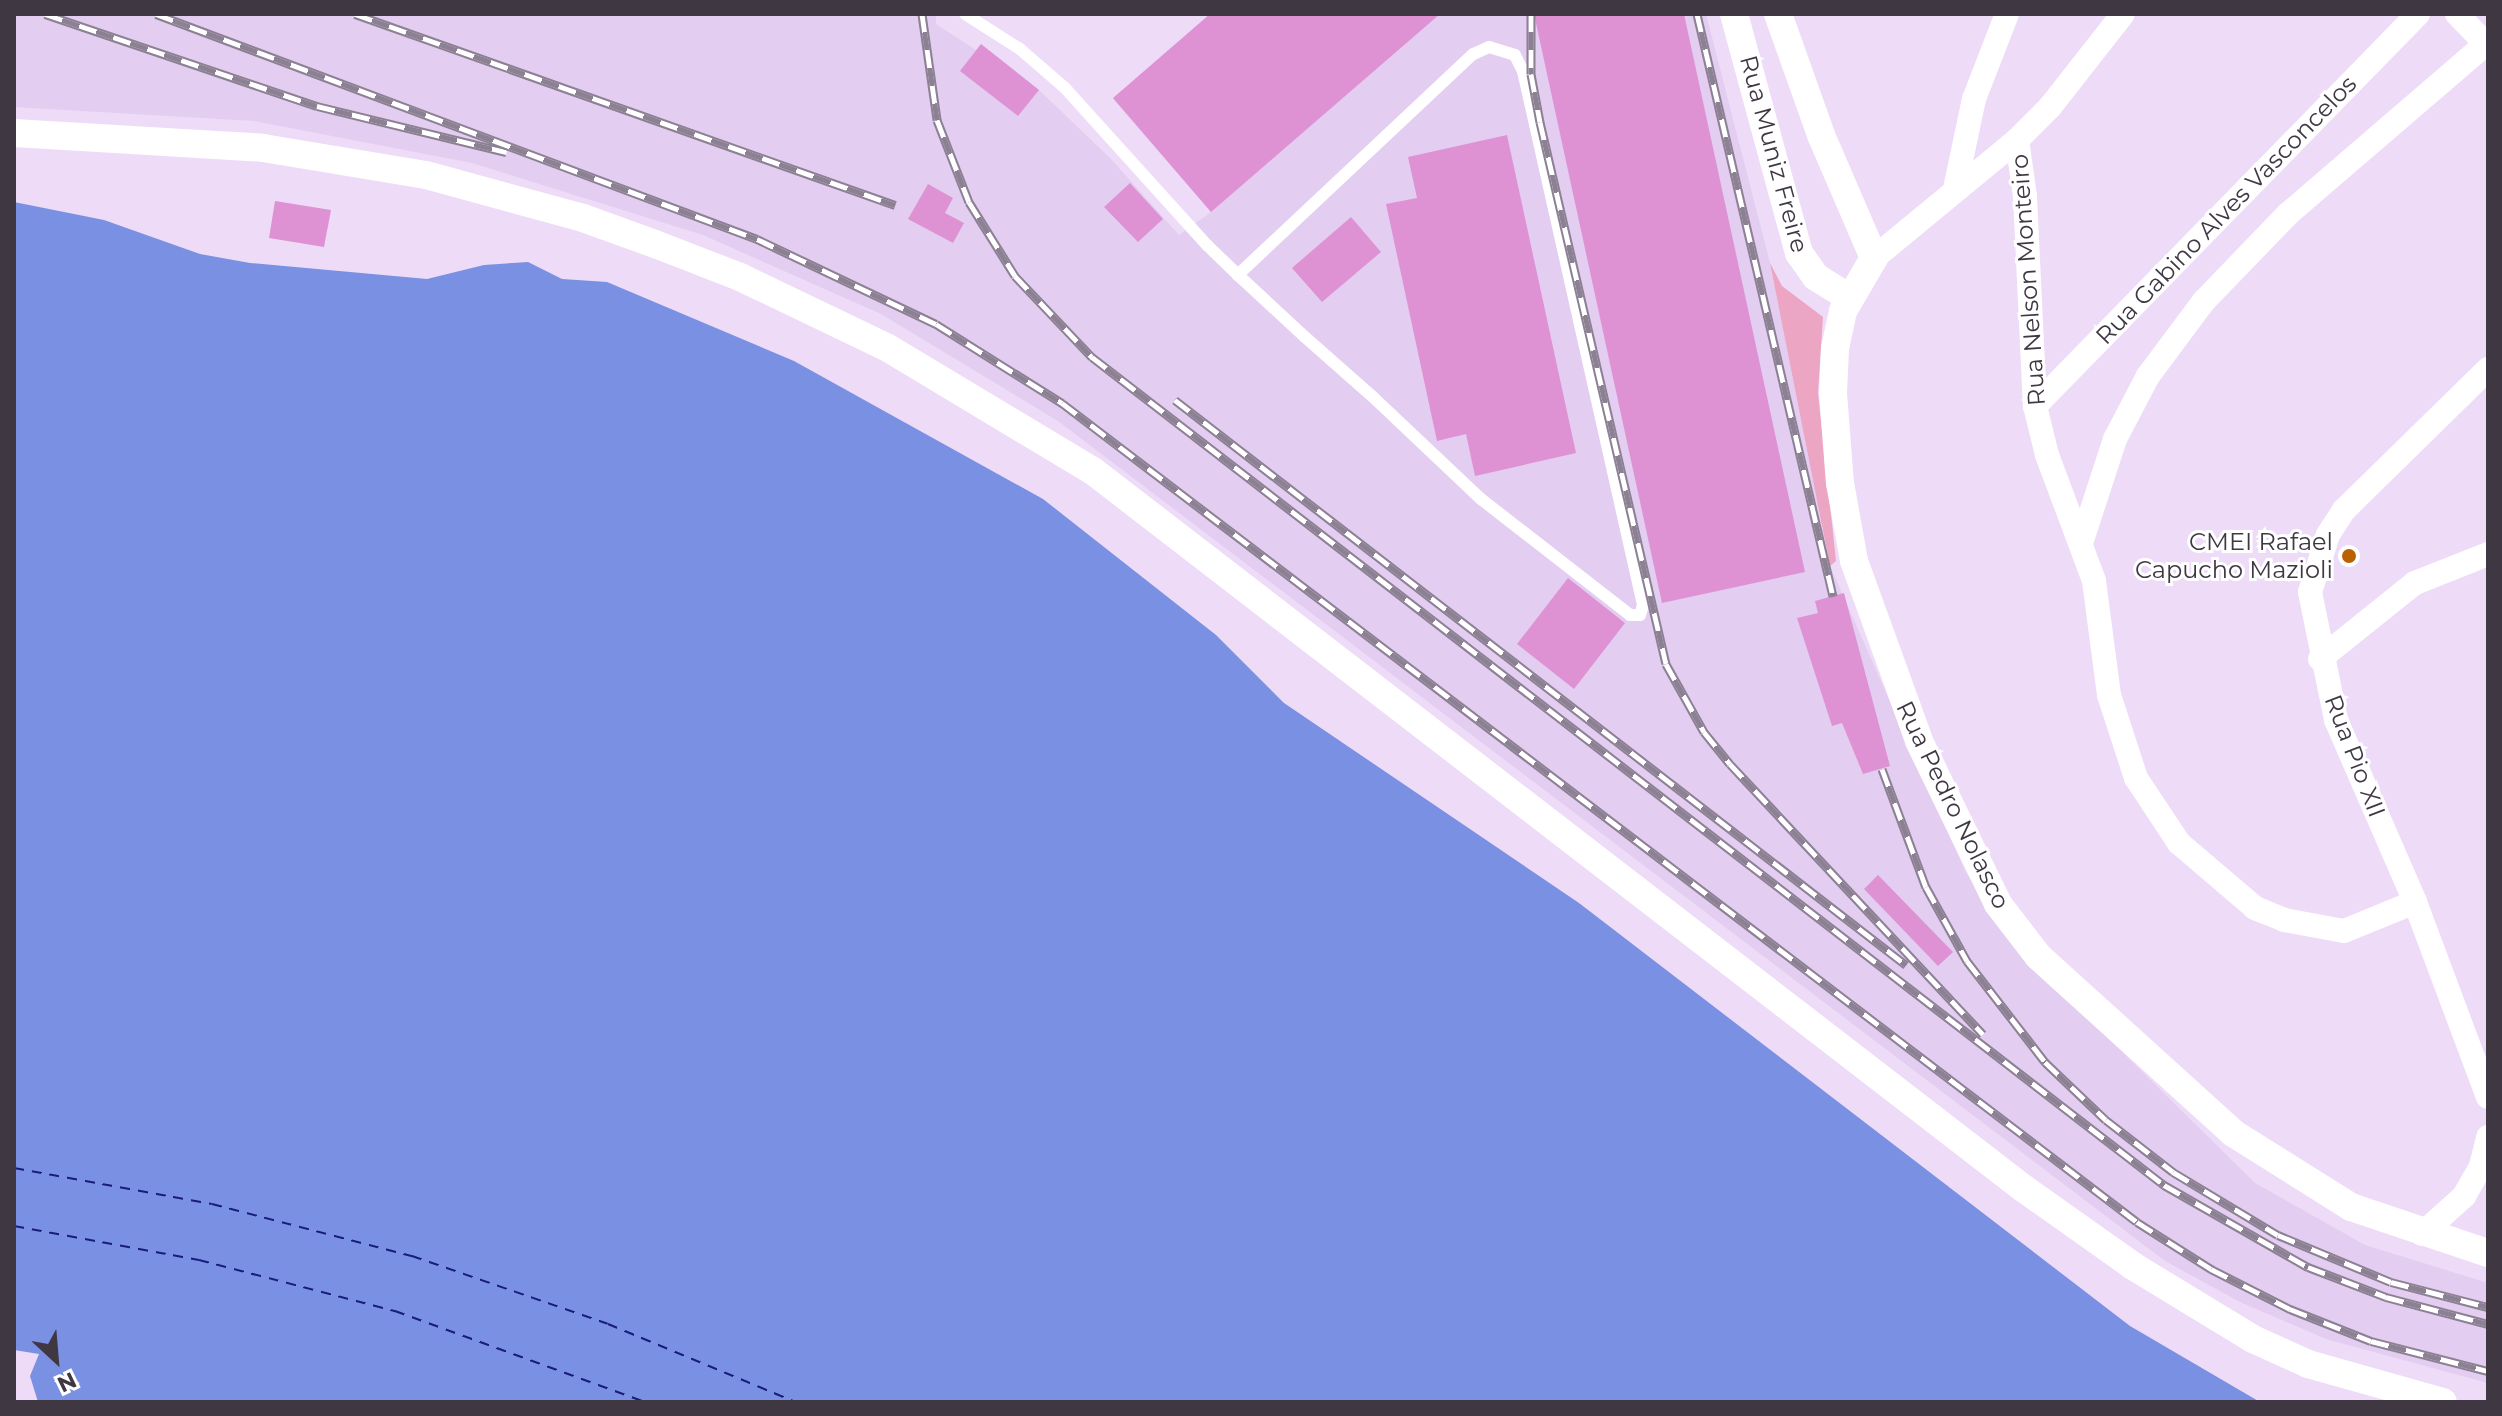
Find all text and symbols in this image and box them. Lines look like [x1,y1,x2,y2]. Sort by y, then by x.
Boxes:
street label: Rua Muniz Freire [1734,52,1814,256]
street label: Rua Gabino Alves Vasconcelos [2090,70,2362,350]
street label: Rua Nelson Monteiro [2005,153,2051,407]
place label: CMEI Rafael Capucho Mazioli [2135,528,2333,584]
marker: CMEI Rafael Capucho Mazioli [2340,547,2358,565]
street label: Rua Pio XII [2318,691,2392,821]
street label: Rua Pedro Nolasco [1890,696,2016,914]
north arrow [16,1320,96,1400]
text: N [53,1366,81,1398]

